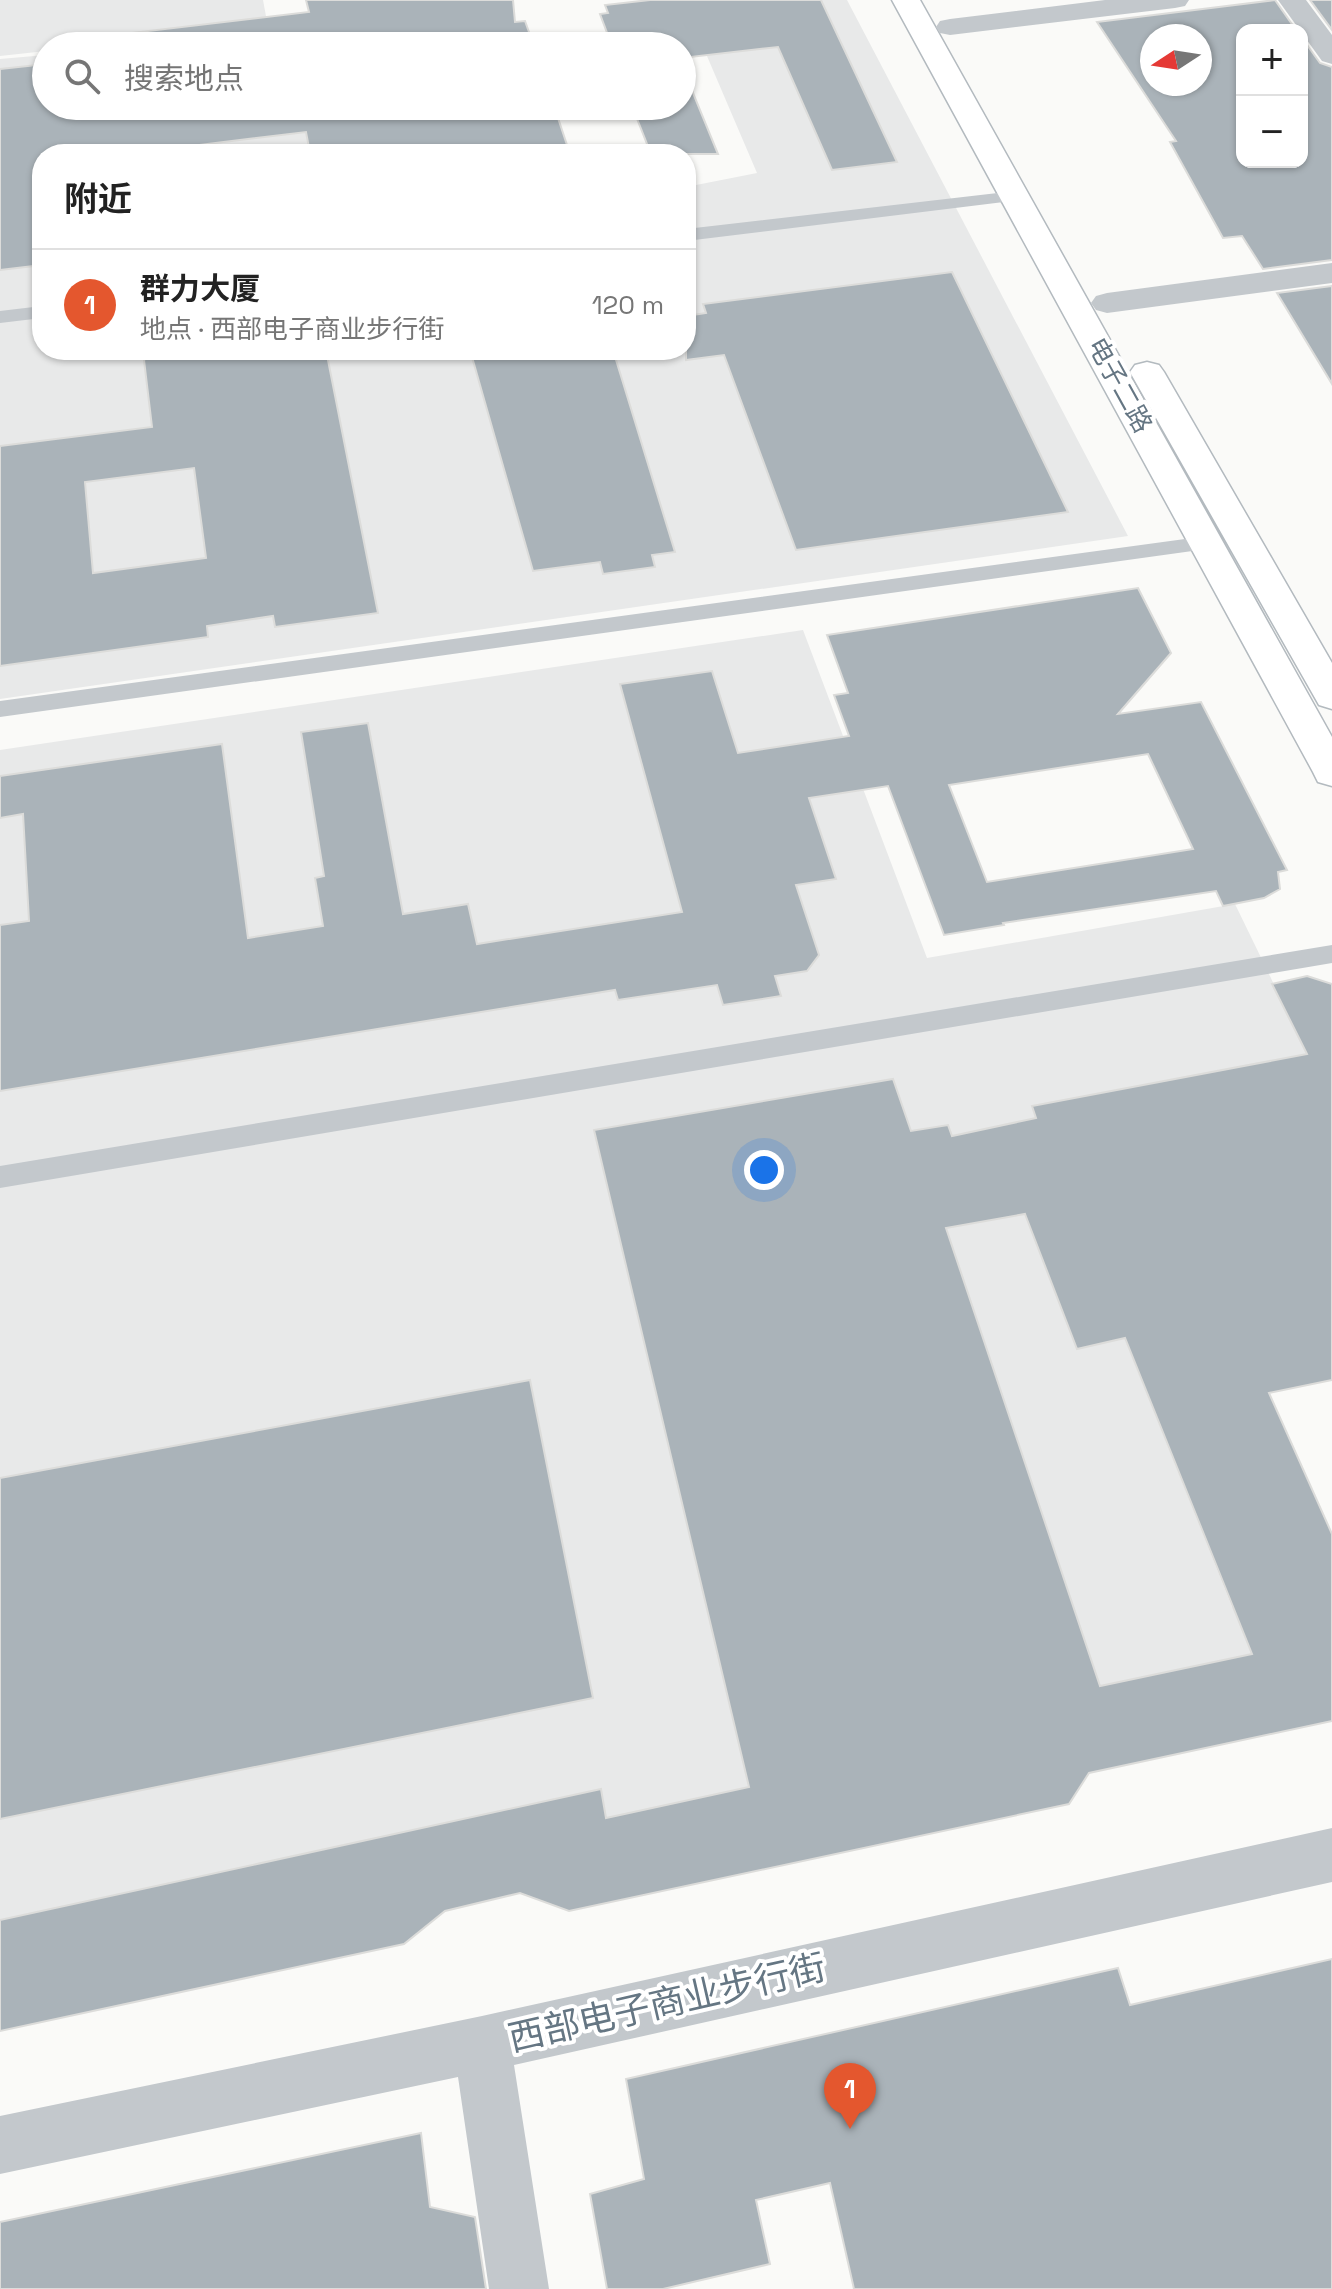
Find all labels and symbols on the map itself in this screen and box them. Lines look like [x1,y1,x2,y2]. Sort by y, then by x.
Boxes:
north arrow [1140,24,1212,96]
street label: 电子二路 [1080,331,1160,439]
your location [744,1150,784,1190]
street label: 西部电子商业步行街 [504,1944,830,2062]
pin: 1 [824,2063,876,2129]

